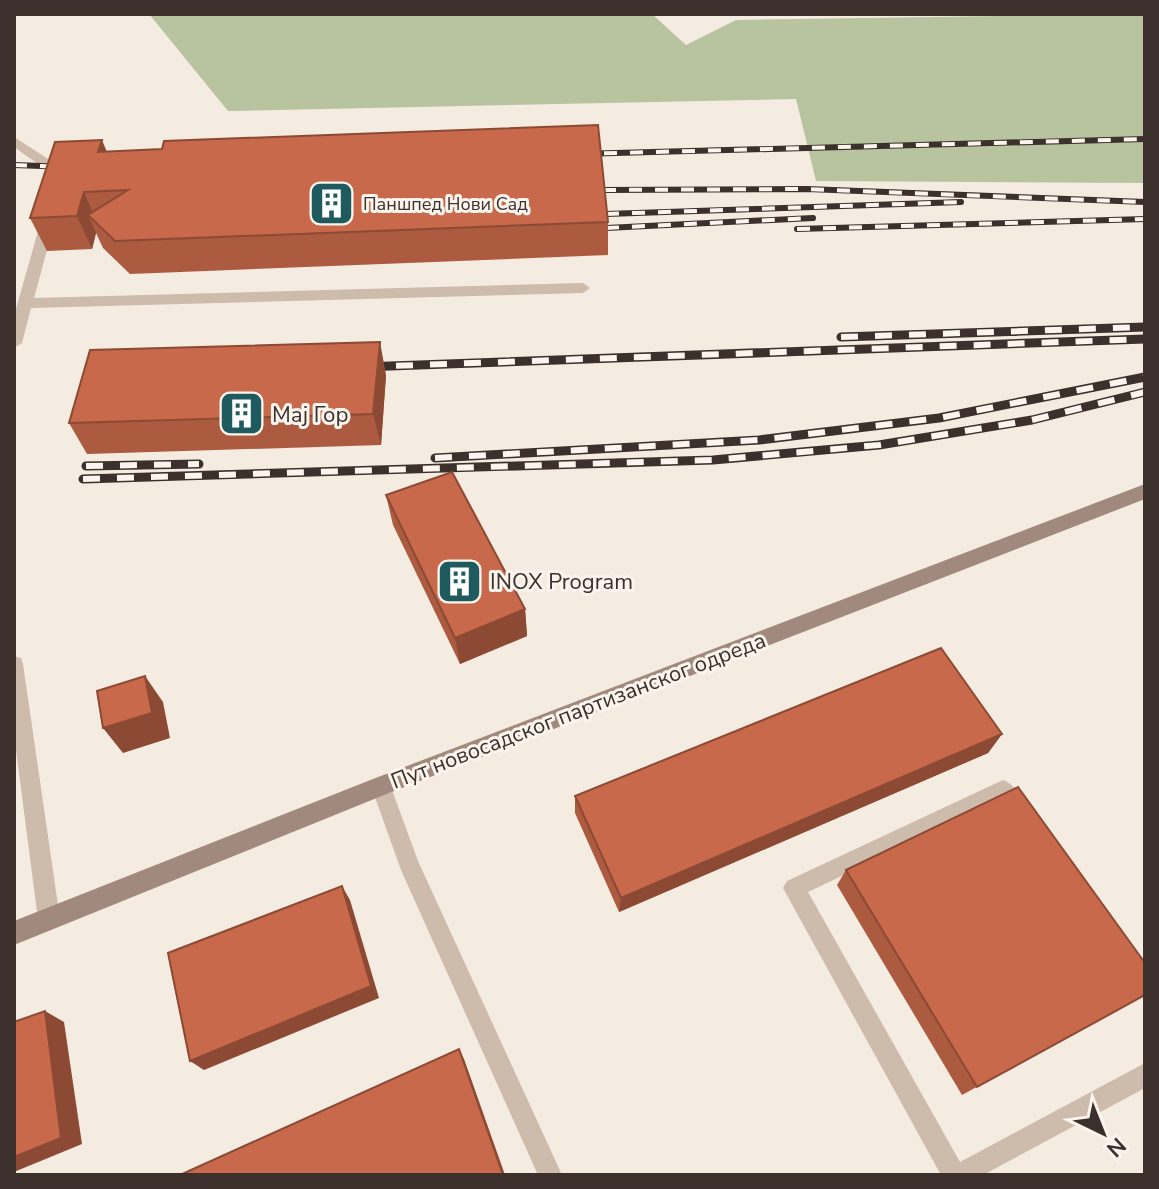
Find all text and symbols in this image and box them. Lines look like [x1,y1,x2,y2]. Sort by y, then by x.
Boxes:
building icon: Паншпед Нови Сад [308,180,356,228]
place label: Паншпед Нови Сад [363,192,528,216]
building icon: Мај Гор [217,390,265,438]
place label: Мај Гор [272,400,349,430]
building icon: INOX Program [435,557,483,605]
place label: INOX Program [490,567,633,597]
street label: Пут новосадског партизанског одреда [386,625,770,797]
north arrow [1063,1093,1143,1173]
text: N [1100,1130,1132,1163]

